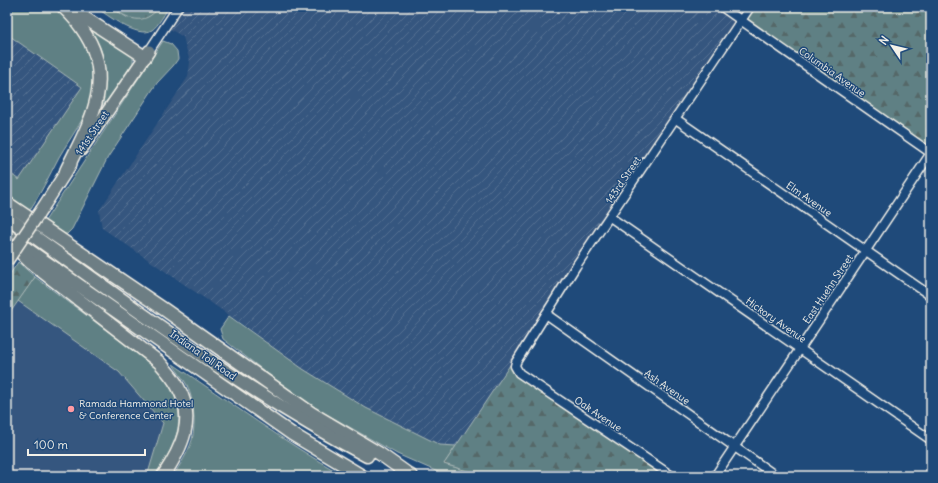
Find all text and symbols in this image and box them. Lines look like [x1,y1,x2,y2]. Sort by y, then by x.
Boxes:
north arrow [872,26,912,66]
text: N [876,33,892,47]
street label: Columbia Avenue [796,44,868,100]
street label: 141st Street [72,108,112,158]
street label: 143rd Street [602,153,644,206]
street label: Elm Avenue [784,179,834,219]
street label: East Huehn Street [800,251,856,326]
street label: Hickory Avenue [743,294,809,346]
street label: Indiana Toll Road [167,327,239,383]
street label: Ash Avenue [642,367,692,407]
street label: Oak Avenue [572,393,624,435]
place label: Ramada Hammond Hotel & Conference Center [79,397,193,422]
marker: Ramada Hammond Hotel & Conference Center [66,404,76,414]
scale bar [28,431,145,457]
text: 100 m [34,437,68,452]

